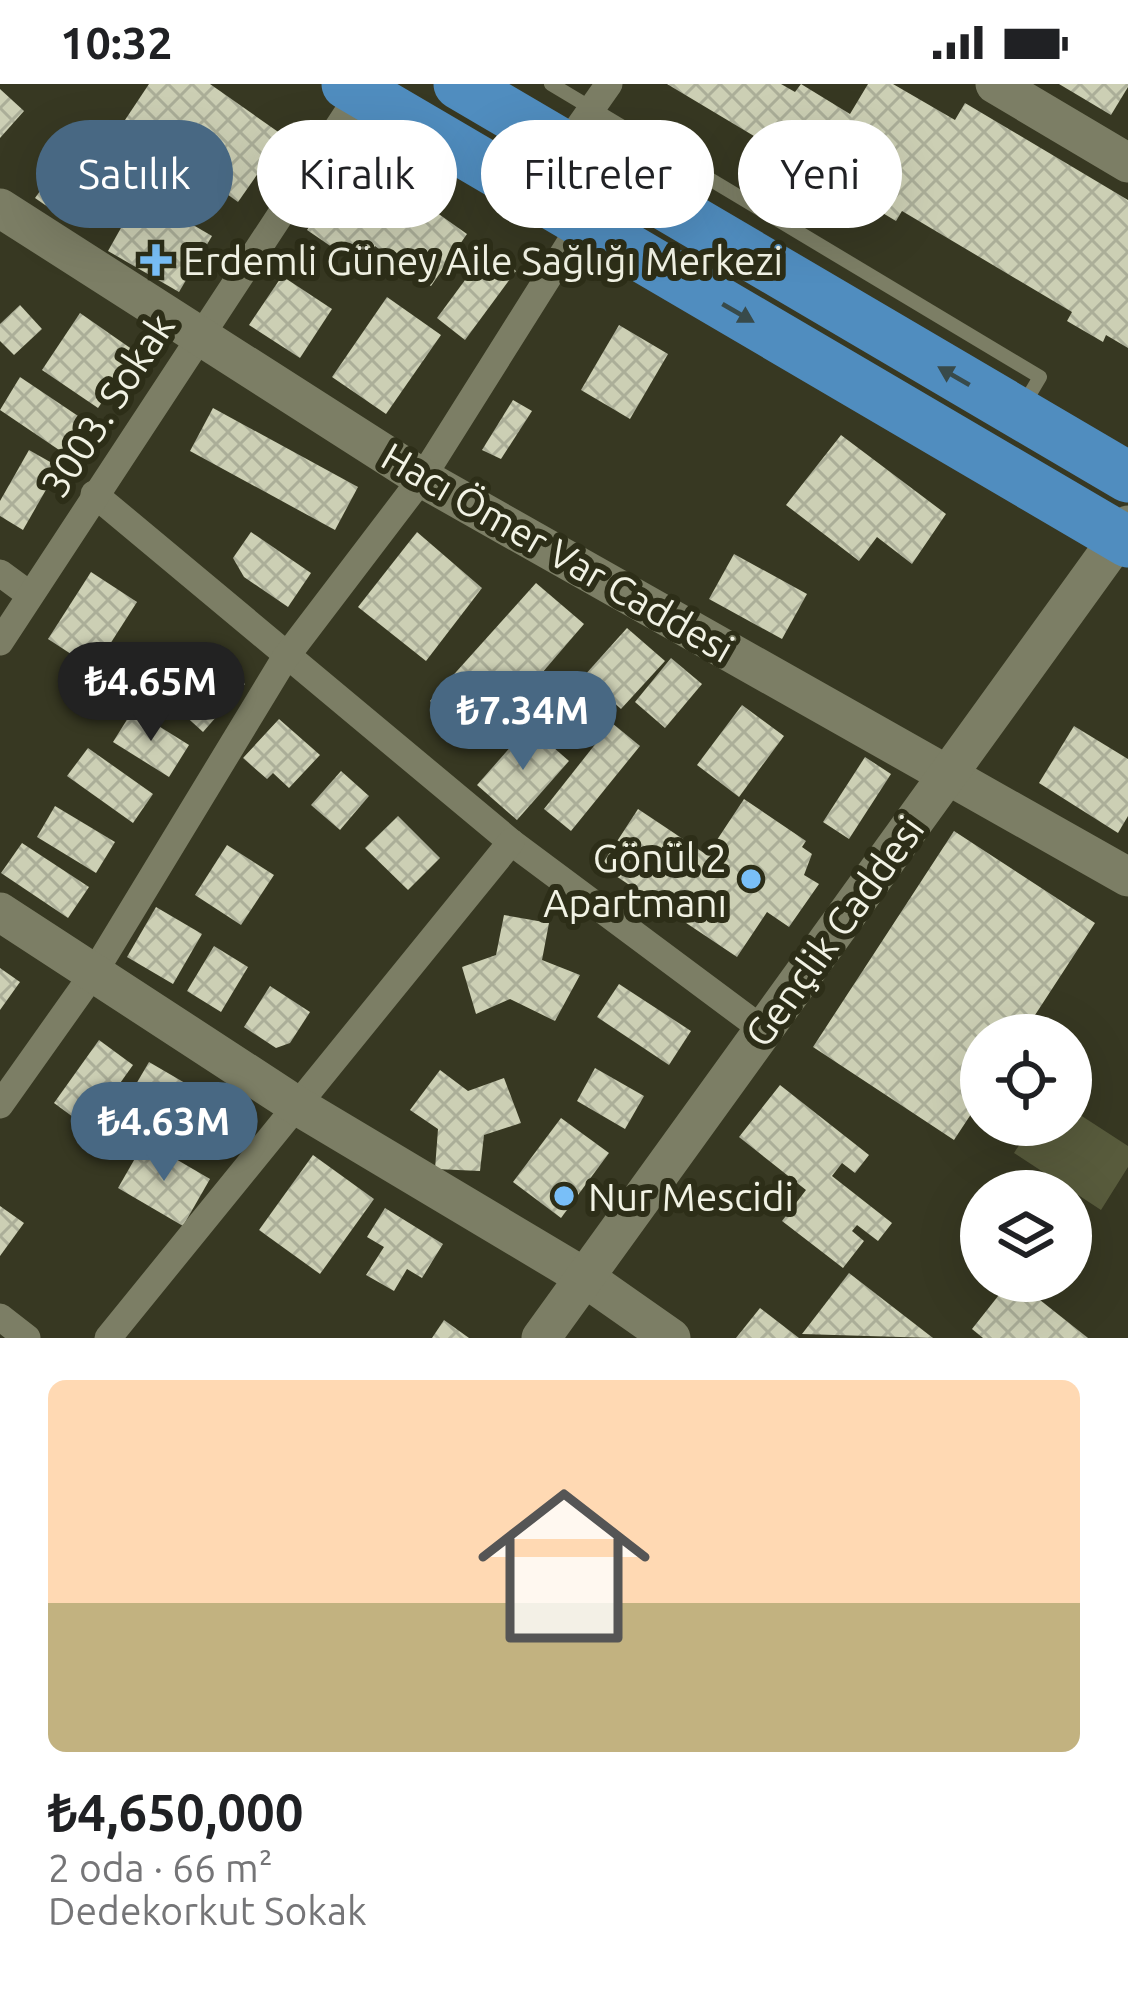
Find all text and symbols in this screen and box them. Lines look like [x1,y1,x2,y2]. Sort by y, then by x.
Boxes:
text: 10:32 [60,17,173,68]
chip: Satılık [36,120,233,228]
chip: Kiralık [257,120,457,228]
chip: Filtreler [481,120,714,228]
chip: Yeni [738,120,902,228]
place label: Erdemli Güney Aile Sağlığı Merkezi [183,239,783,282]
marker: Erdemli Güney Aile Sağlığı Merkezi [140,244,172,276]
one-way arrow [721,301,755,322]
street label: 3003. Sokak [32,306,182,504]
one-way arrow [938,366,971,387]
street label: Hacı Ömer Var Caddesi [375,434,741,670]
pin: ₺4.65M [53,642,249,744]
text: ₺4.65M [85,659,217,702]
pin: ₺7.34M [425,671,621,773]
text: ₺7.34M [457,688,589,731]
street label: Gençlik Caddesi [736,808,932,1054]
place label: Gönül 2 Apartmanı [543,836,727,924]
marker: Gönül 2 Apartmanı [738,866,764,892]
map controls [960,1014,1092,1302]
button: locate [960,1014,1092,1146]
pin: ₺4.63M [66,1082,262,1184]
text: ₺4.63M [98,1099,230,1142]
button: layers [960,1170,1092,1302]
place label: Nur Mescidi [588,1175,794,1218]
marker: Nur Mescidi [551,1183,577,1209]
icon: home [456,1458,672,1674]
text: ₺4,650,000 [48,1783,304,1841]
text: 2 oda · 66 m² [48,1846,273,1889]
text: Dedekorkut Sokak [48,1889,367,1932]

